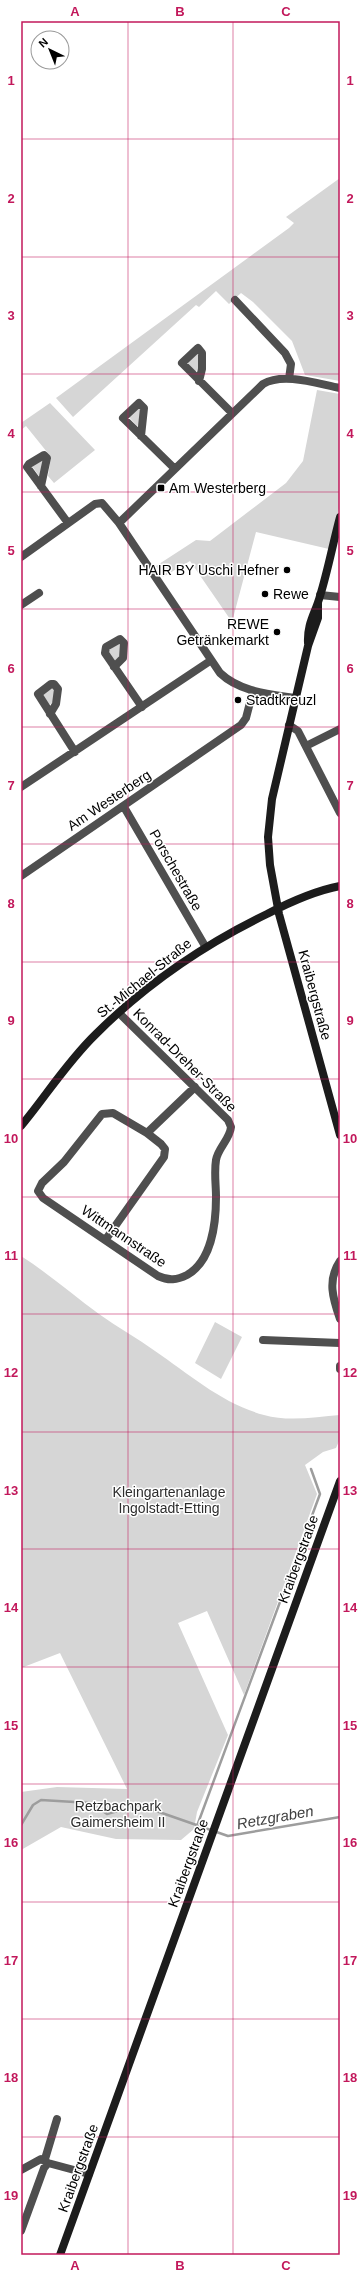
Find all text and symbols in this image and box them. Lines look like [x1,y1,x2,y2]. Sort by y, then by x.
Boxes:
text: A [70,4,80,19]
text: B [175,4,185,19]
text: C [281,4,291,19]
north arrow [30,30,70,70]
text: N [36,36,50,50]
text: 1 [7,73,15,88]
text: 1 [346,73,354,88]
text: 2 [7,191,15,206]
text: 2 [346,191,354,206]
text: 3 [7,308,15,323]
text: 3 [346,308,354,323]
text: 4 [7,426,15,441]
text: 4 [346,426,354,441]
place label: Am Westerberg [169,480,266,496]
marker: Am Westerberg [156,483,166,493]
text: 5 [7,543,15,558]
text: 5 [346,543,354,558]
place label: HAIR BY Uschi Hefner [138,562,279,578]
marker: HAIR BY Uschi Hefner [282,565,292,575]
place label: Rewe [273,586,309,602]
marker: Rewe [260,589,270,599]
place label: REWE Getränkemarkt [176,616,269,648]
marker: REWE Getränkemarkt [272,627,282,637]
text: 6 [7,661,15,676]
text: 6 [346,661,354,676]
place label: Stadtkreuzl [246,692,316,708]
marker: Stadtkreuzl [233,695,243,705]
street label: Am Westerberg [64,766,154,834]
text: 7 [7,778,15,793]
text: 7 [346,778,354,793]
street label: Porschestraße [146,827,206,914]
text: 8 [7,896,15,911]
text: 8 [346,896,354,911]
street label: St.-Michael-Straße [94,935,195,1021]
street label: Kraibergstraße [295,948,335,1042]
street label: Konrad-Dreher-Straße [130,1005,240,1115]
text: 9 [7,1013,15,1028]
text: 9 [346,1013,354,1028]
text: 10 [4,1131,18,1146]
text: 10 [343,1131,357,1146]
street label: Wittmannstraße [79,1202,170,1270]
text: 11 [4,1248,18,1263]
text: 11 [343,1248,357,1263]
text: 12 [4,1365,18,1380]
text: 12 [343,1365,357,1380]
text: 13 [4,1483,18,1498]
text: 13 [343,1483,357,1498]
park label: Kleingartenanlage Ingolstadt-Etting [113,1484,226,1516]
street label: Kraibergstraße [275,1513,321,1605]
text: 14 [4,1600,19,1615]
text: 14 [343,1600,358,1615]
text: 15 [4,1718,18,1733]
text: 15 [343,1718,357,1733]
park label: Retzbachpark Gaimersheim II [71,1798,165,1830]
water label: Retzgraben [235,1802,315,1832]
street label: Kraibergstraße [165,1817,211,1909]
text: 16 [4,1835,18,1850]
text: 16 [343,1835,357,1850]
text: 17 [4,1953,18,1968]
text: 17 [343,1953,357,1968]
text: 18 [4,2070,18,2085]
text: 18 [343,2070,357,2085]
street label: Kraibergstraße [55,2122,101,2214]
text: 19 [4,2188,18,2203]
text: 19 [343,2188,357,2203]
text: A [70,2258,80,2273]
text: B [175,2258,185,2273]
text: C [281,2258,291,2273]

